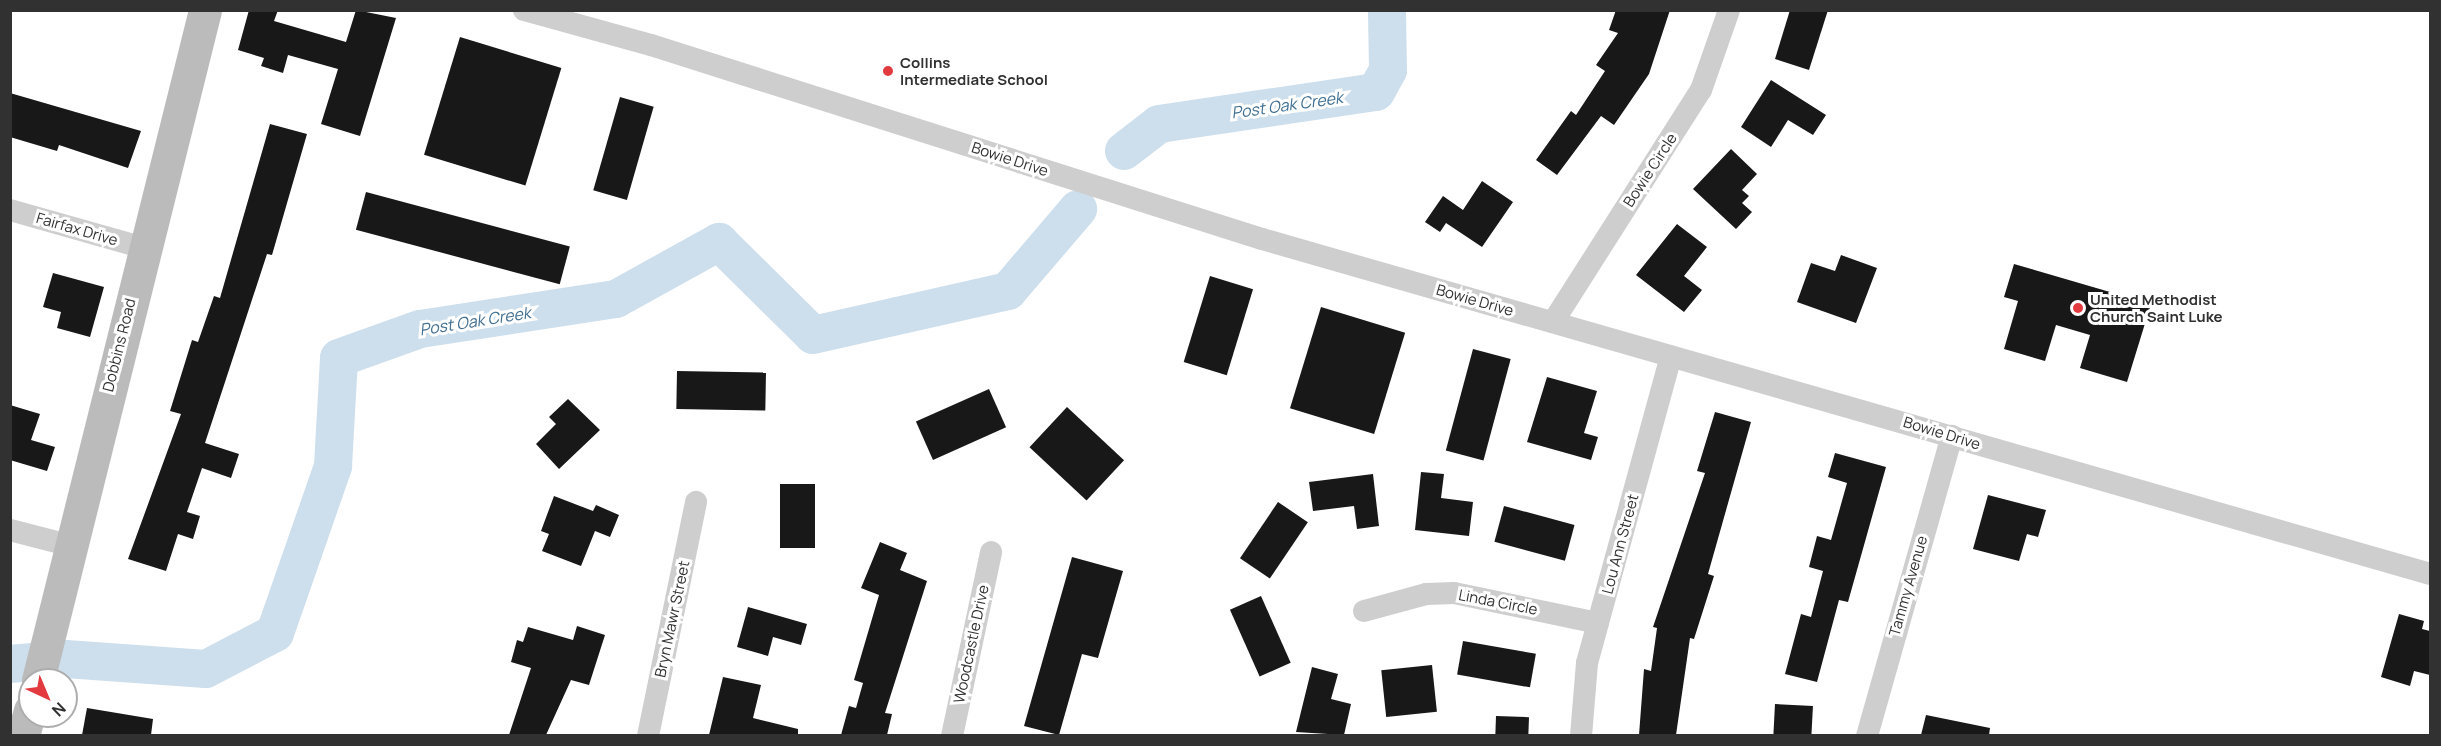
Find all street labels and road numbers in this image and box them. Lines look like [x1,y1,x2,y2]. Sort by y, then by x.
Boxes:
street label: Bowie Circle [1619,130,1681,210]
street label: Bowie Drive [969,138,1051,180]
street label: Fairfax Drive [34,209,120,249]
street label: Bowie Drive [1434,280,1516,320]
street label: Dobbins Road [99,296,139,394]
street label: Bowie Drive [1901,413,1983,453]
street label: Lou Ann Street [1598,492,1642,596]
street label: Tammy Avenue [1885,534,1931,638]
street label: Bryn Mawr Street [651,559,693,679]
street label: Woodcastle Drive [950,583,992,705]
street label: Linda Circle [1457,586,1539,618]

